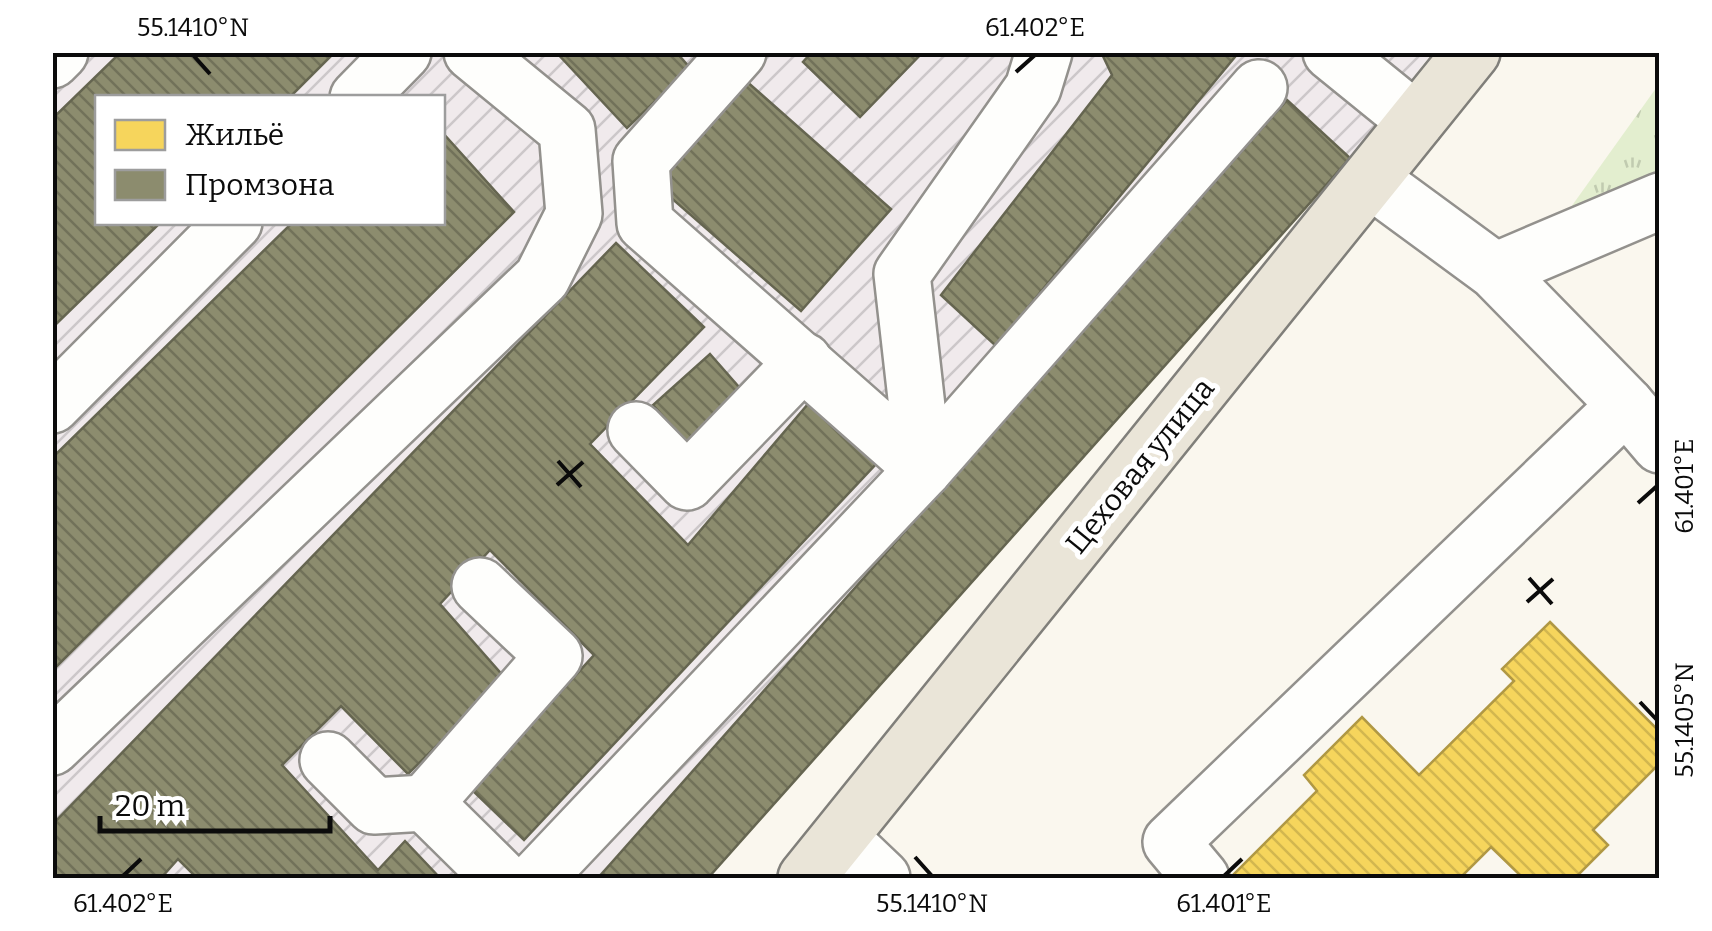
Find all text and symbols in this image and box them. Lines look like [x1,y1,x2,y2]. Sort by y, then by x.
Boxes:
text: 55.1410°N [137,13,249,43]
text: 61.402°E [985,13,1085,43]
legend [95,95,445,225]
text: Жильё [185,117,284,153]
text: Промзона [185,167,334,203]
street label: Цеховая улица [1058,371,1222,561]
text: 61.401°E [1670,438,1700,534]
text: 55.1405°N [1670,662,1700,778]
scale bar [100,771,330,833]
text: 20 m [115,788,186,824]
text: 61.402°E [73,889,173,919]
text: 55.1410°N [876,889,988,919]
text: 61.401°E [1176,889,1272,919]

